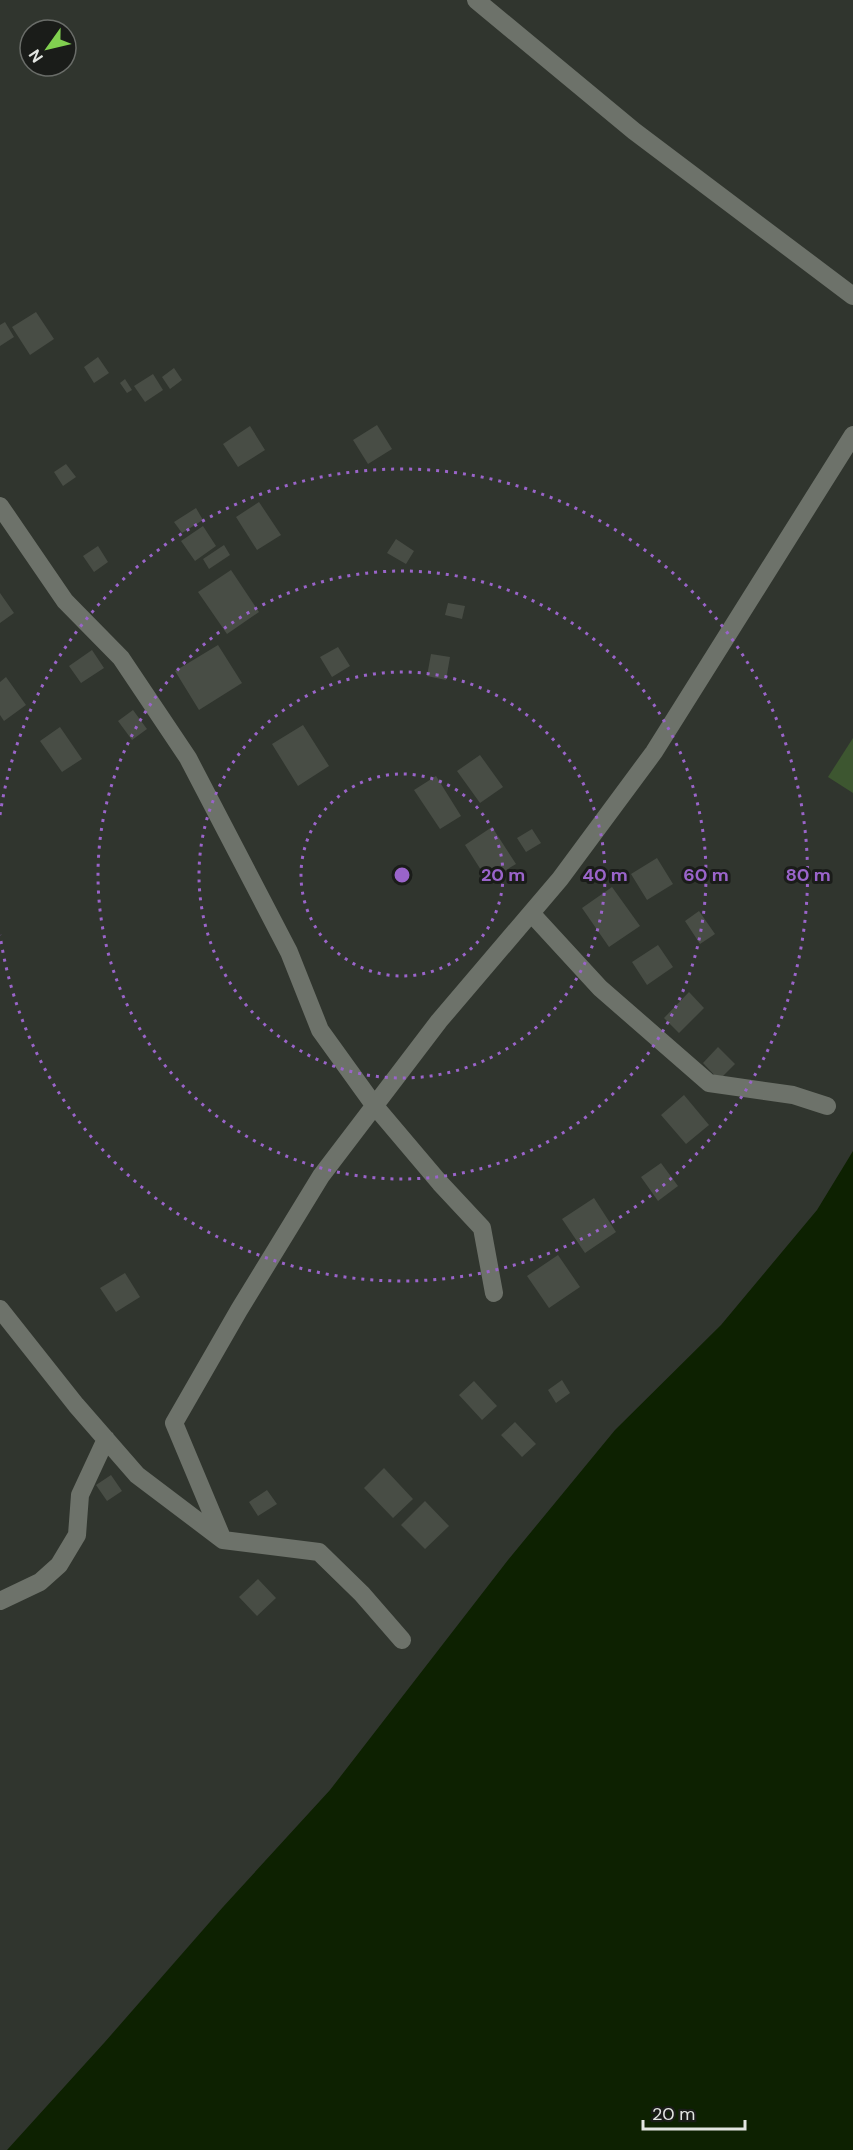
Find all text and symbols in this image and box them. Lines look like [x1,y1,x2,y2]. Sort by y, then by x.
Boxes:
north arrow [18,18,78,78]
text: N [24,45,48,67]
text: 20 m [481,863,525,887]
text: 40 m [582,863,628,887]
text: 60 m [683,863,729,887]
text: 80 m [785,863,831,887]
centre of rings [392,865,412,885]
scale bar [643,2093,745,2131]
text: 20 m [652,2102,695,2126]

